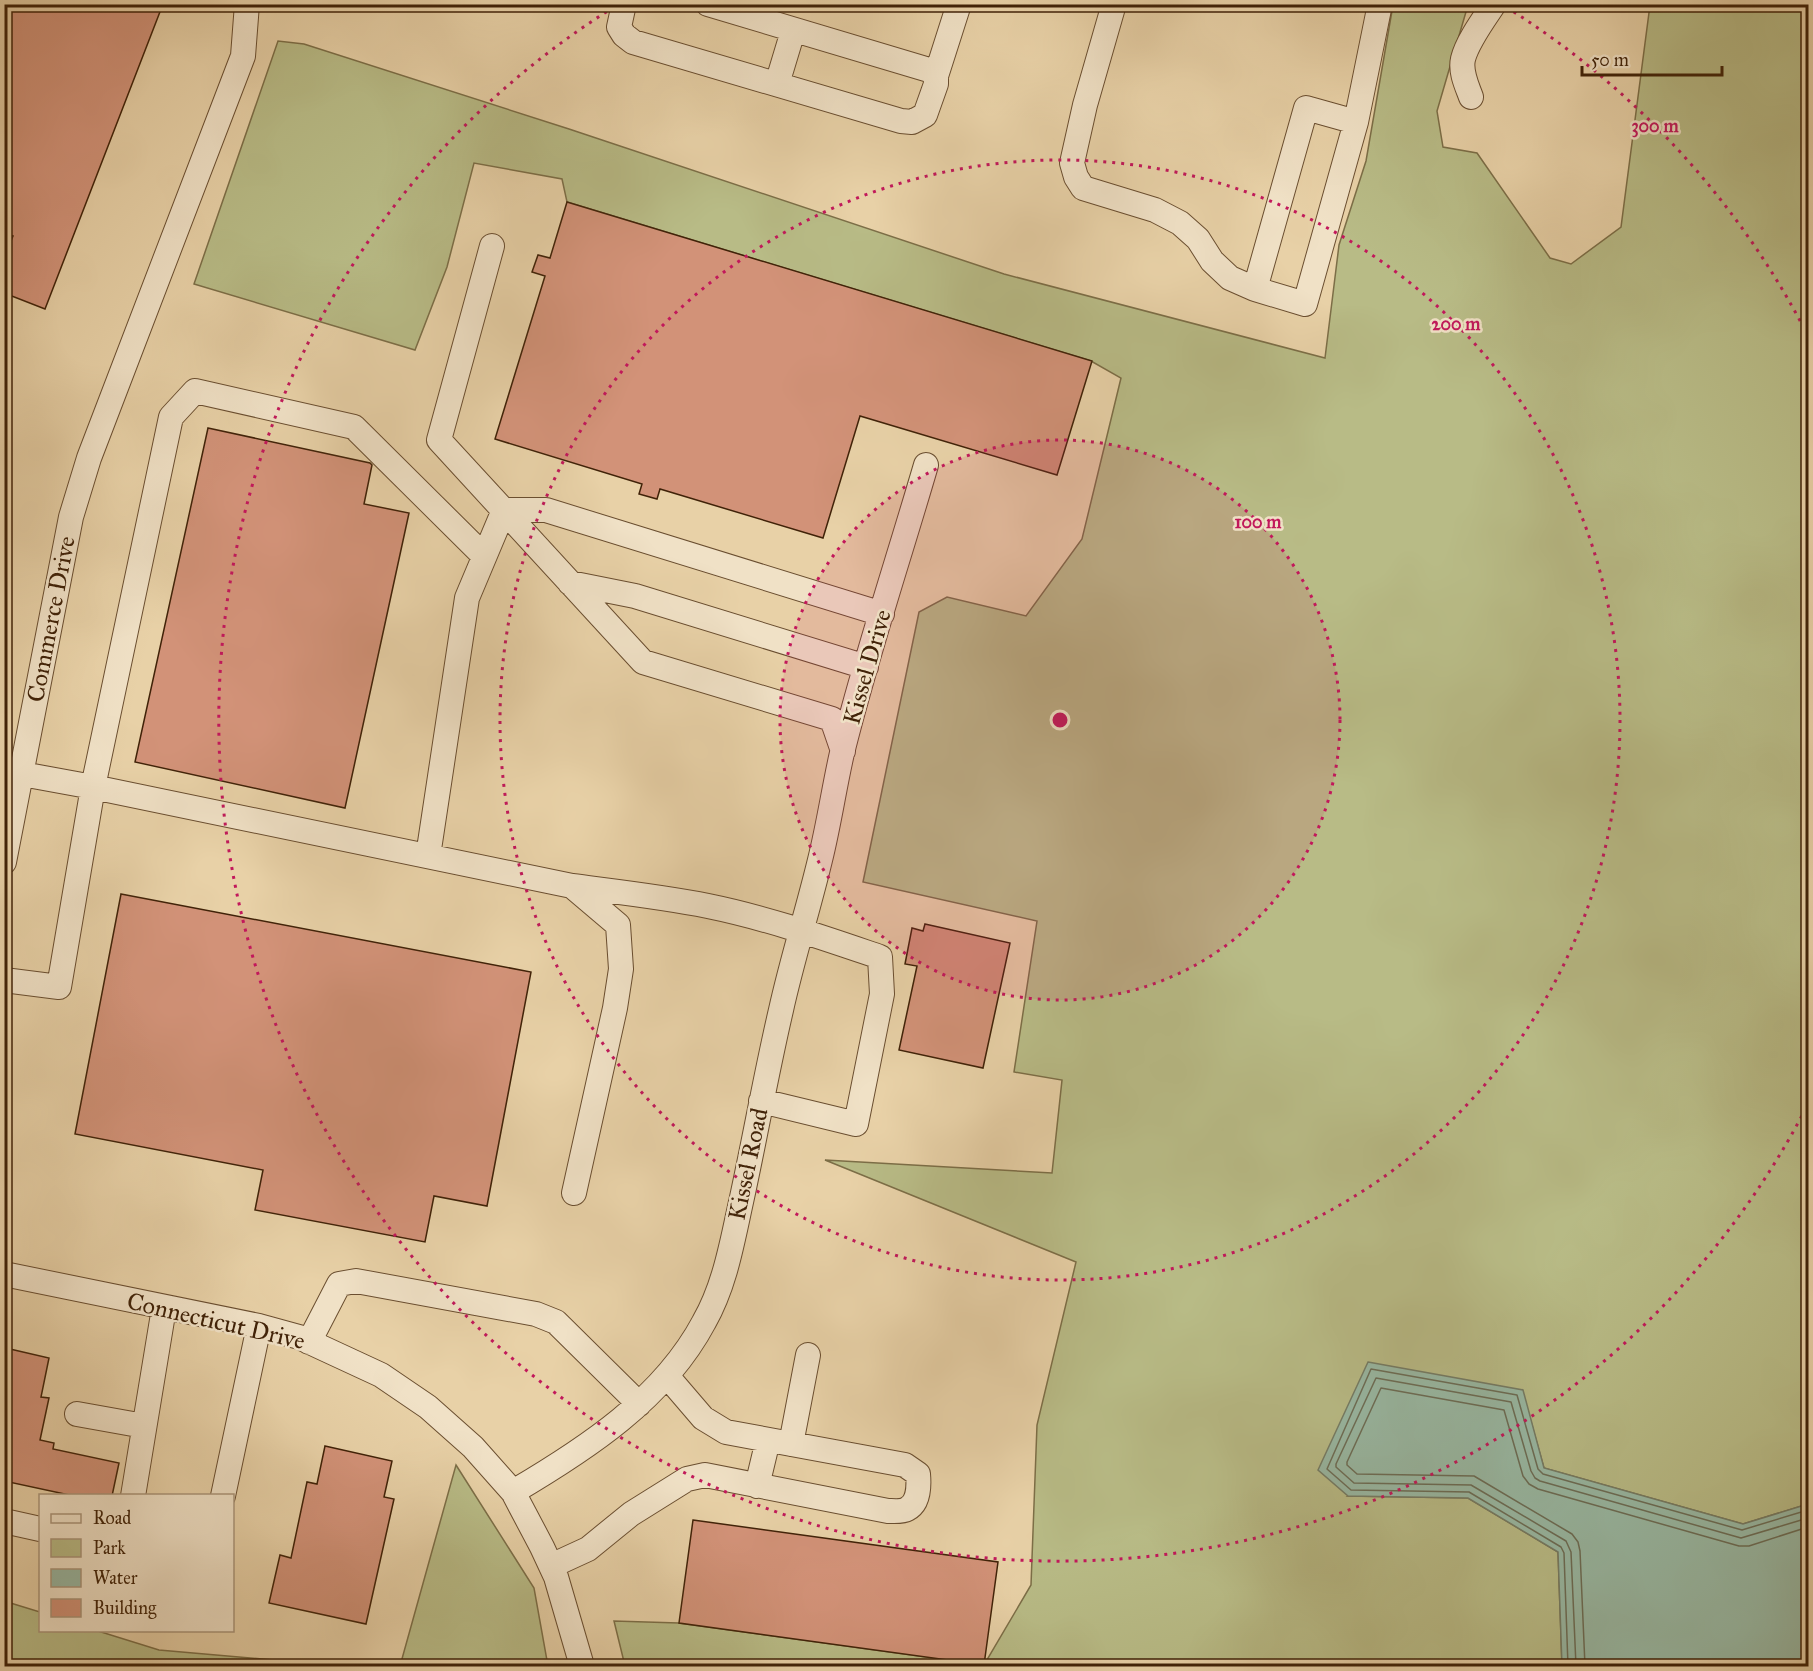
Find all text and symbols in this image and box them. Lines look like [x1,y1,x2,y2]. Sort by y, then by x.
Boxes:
scale bar [1582,39,1722,77]
text: 50 m [1591,49,1629,71]
text: 300 m [1631,115,1679,138]
text: 200 m [1432,313,1481,335]
text: 100 m [1235,511,1282,533]
street label: Commerce Drive [20,533,82,705]
street label: Kissel Drive [836,606,898,728]
centre of rings [1050,710,1070,730]
street label: Kissel Road [721,1105,775,1223]
street label: Connecticut Drive [124,1286,308,1356]
legend [39,1494,234,1632]
text: Road [93,1507,131,1529]
text: Park [93,1537,126,1559]
text: Water [93,1567,138,1589]
text: Building [93,1597,157,1620]

